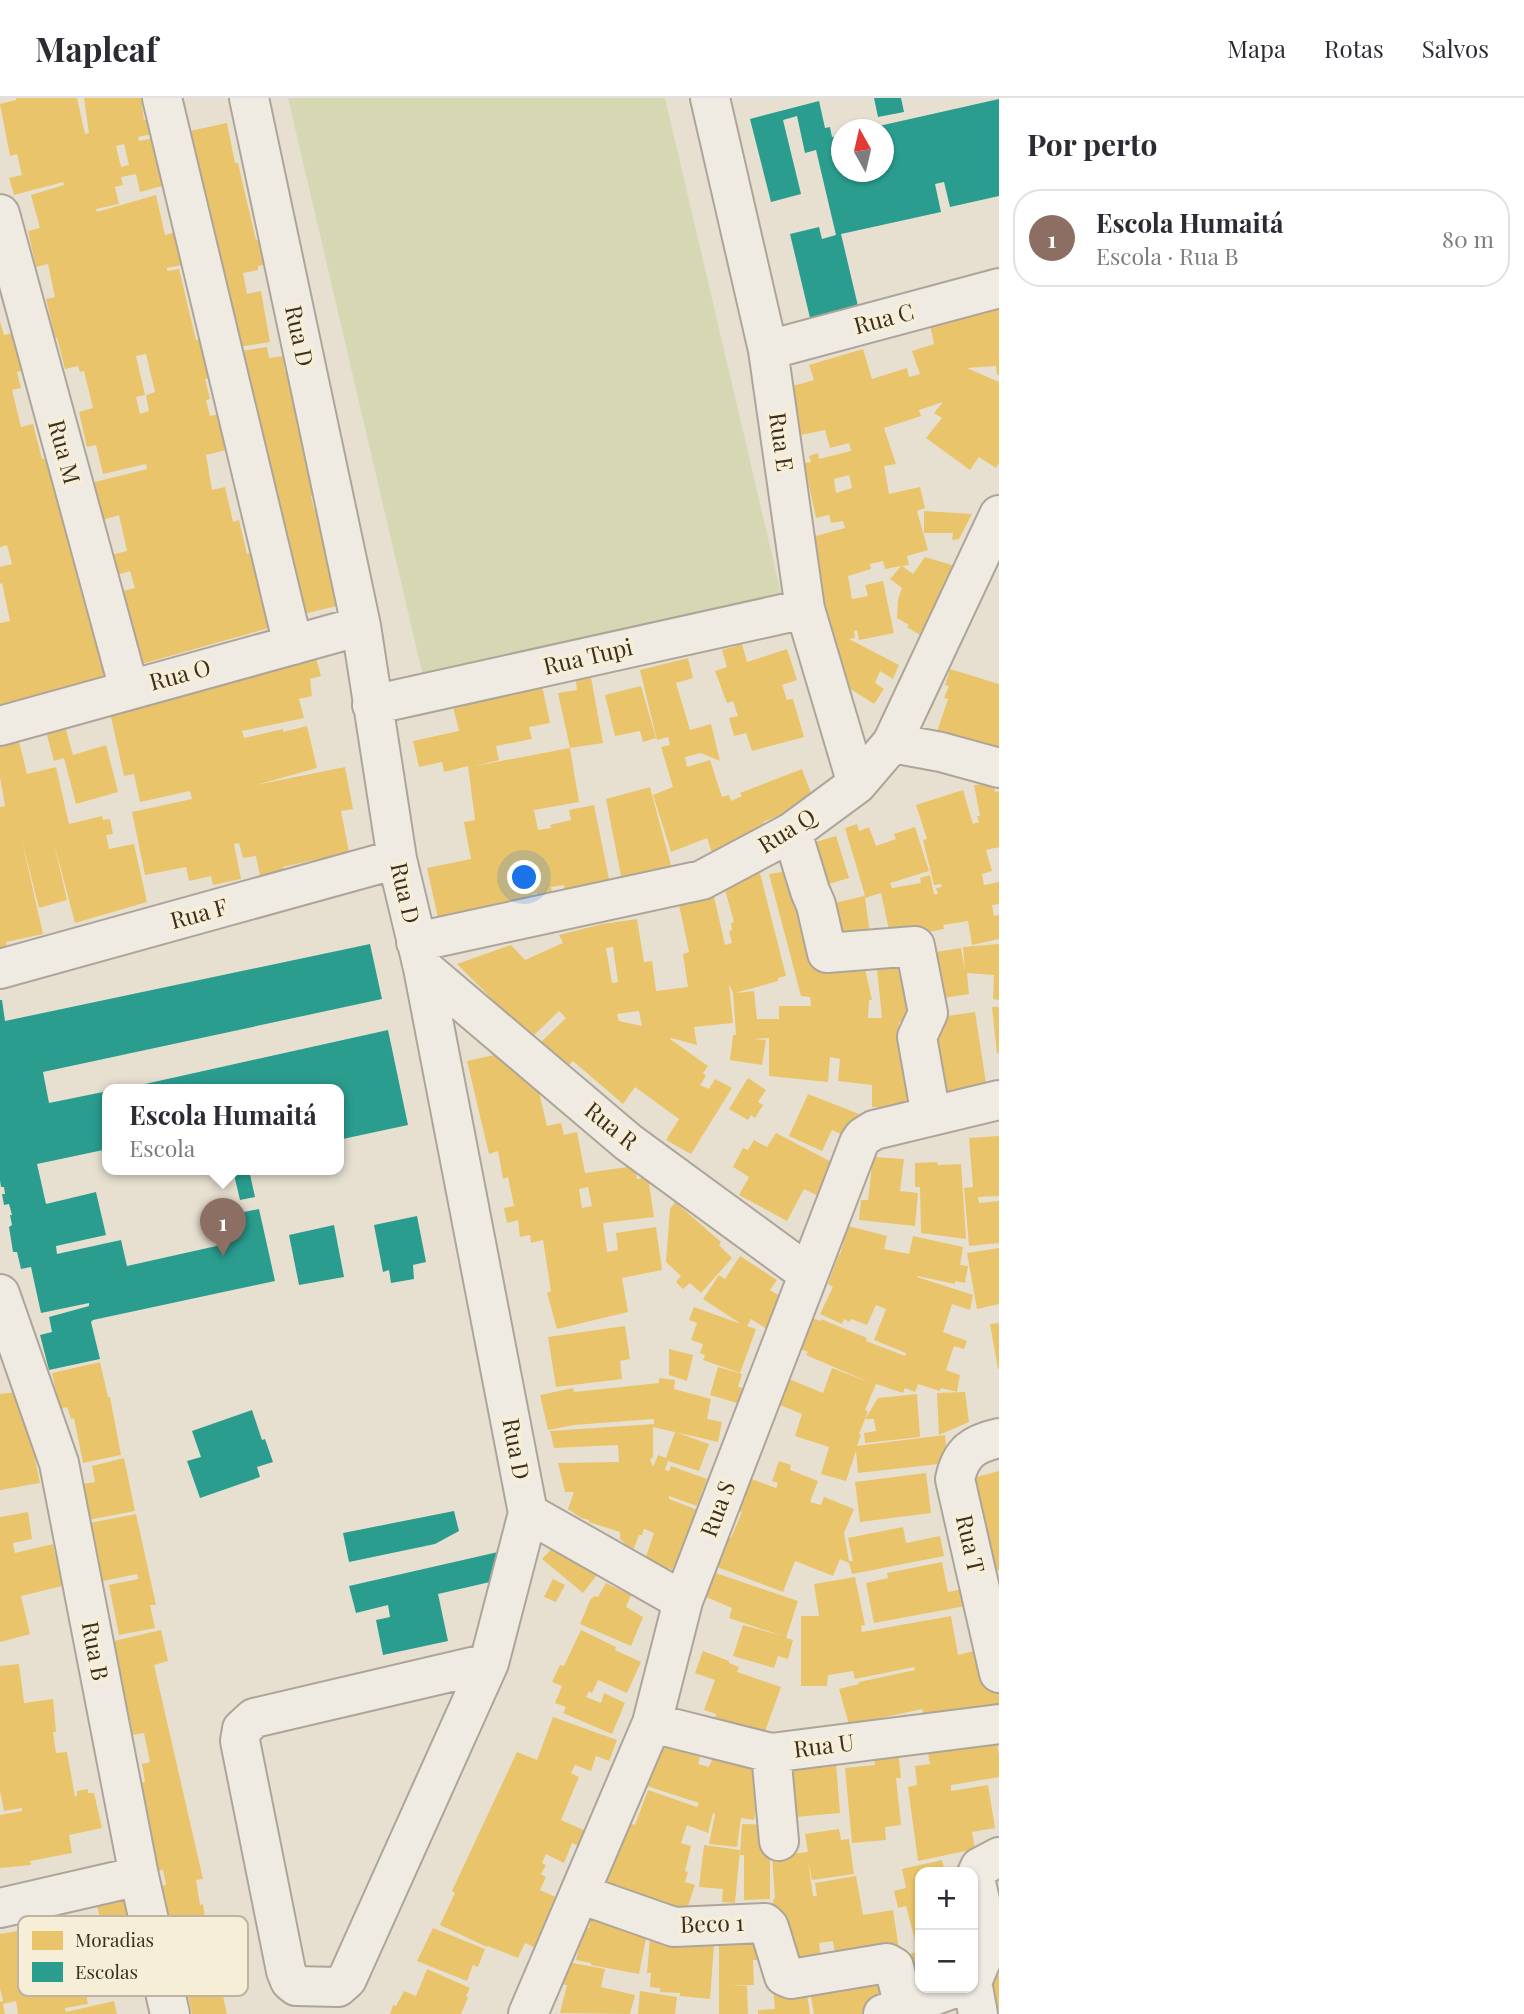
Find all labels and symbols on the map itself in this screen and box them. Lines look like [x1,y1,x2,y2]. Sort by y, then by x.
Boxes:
north arrow [831,119,894,182]
street label: Rua C [850,295,917,340]
street label: Rua D [279,302,322,369]
street label: Rua E [763,410,802,473]
street label: Rua M [42,416,89,487]
street label: Rua Tupi [540,630,636,681]
street label: Rua O [146,651,214,697]
street label: Rua Q [752,800,822,859]
street label: Rua D [384,859,429,926]
your location [507,860,541,894]
street label: Rua F [166,890,231,935]
street label: Rua R [579,1094,646,1156]
pin: 1 [200,1198,246,1256]
street label: Rua D [496,1415,539,1482]
street label: Rua S [692,1476,741,1541]
street label: Rua T [950,1511,993,1576]
street label: Rua B [76,1619,117,1683]
street label: Rua U [792,1725,856,1764]
street label: Beco 1 [679,1906,745,1939]
legend [18,1916,248,1996]
text: Moradias [75,1926,154,1952]
text: Escolas [75,1958,138,1984]

